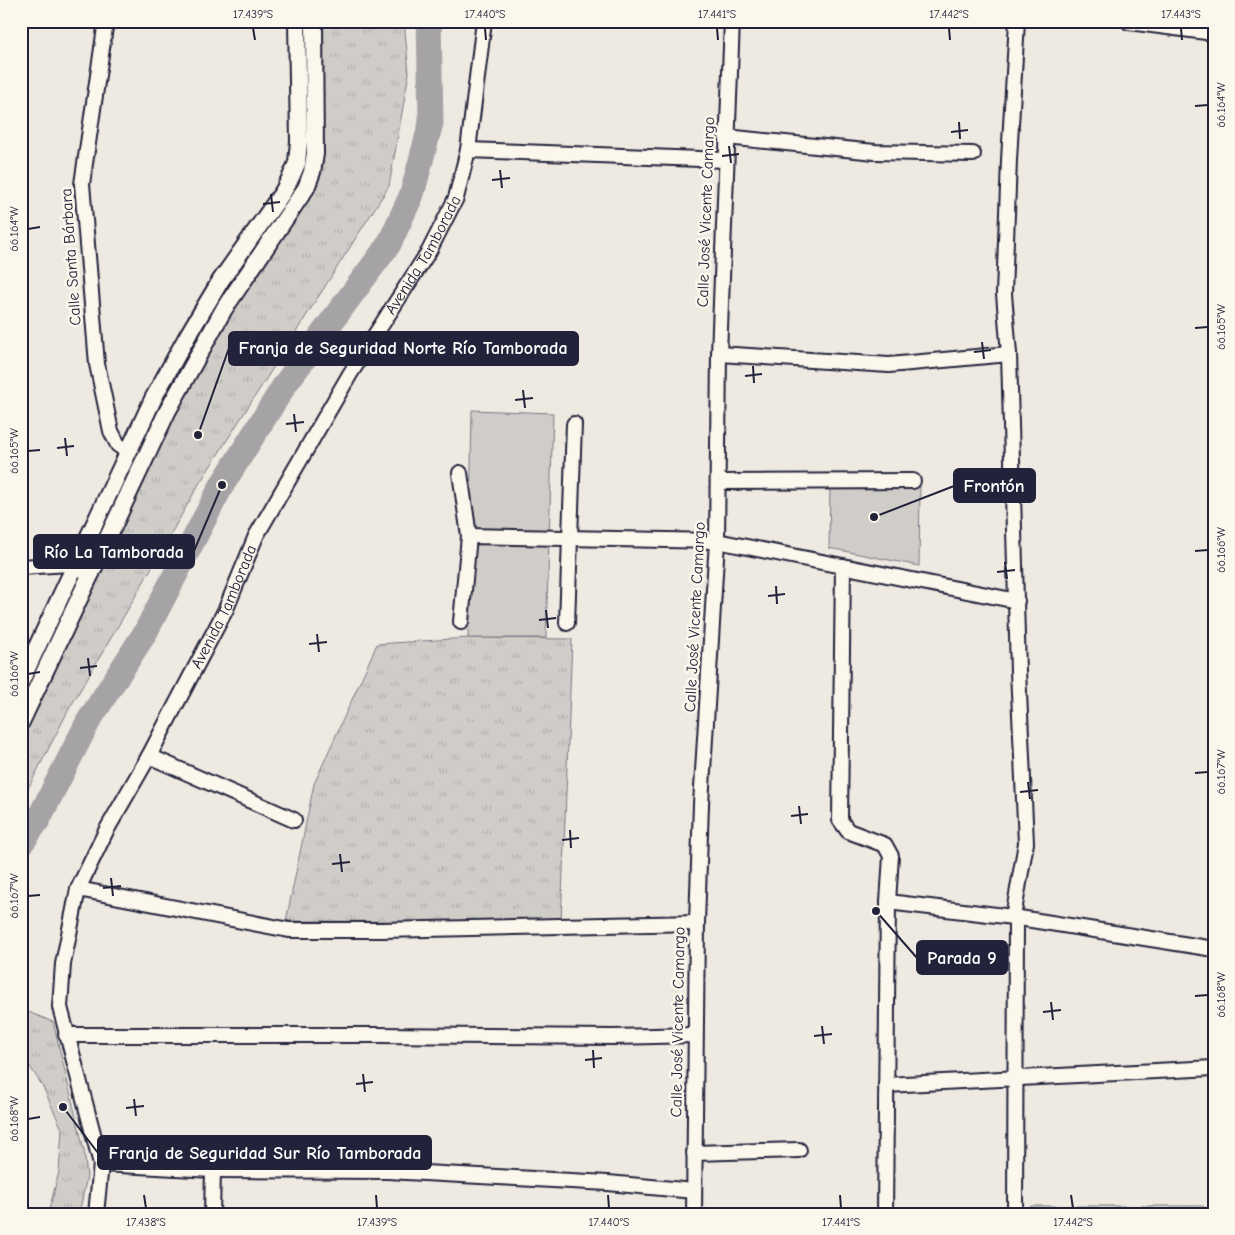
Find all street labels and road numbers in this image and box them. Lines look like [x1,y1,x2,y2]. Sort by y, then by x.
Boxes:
street label: Calle José Vicente Camargo [694,116,718,308]
street label: Calle Santa Bárbara [57,188,85,326]
street label: Avenida Tamborada [382,192,465,318]
street label: Calle José Vicente Camargo [681,521,709,713]
street label: Avenida Tamborada [187,542,260,672]
street label: Calle José Vicente Camargo [667,926,689,1118]

